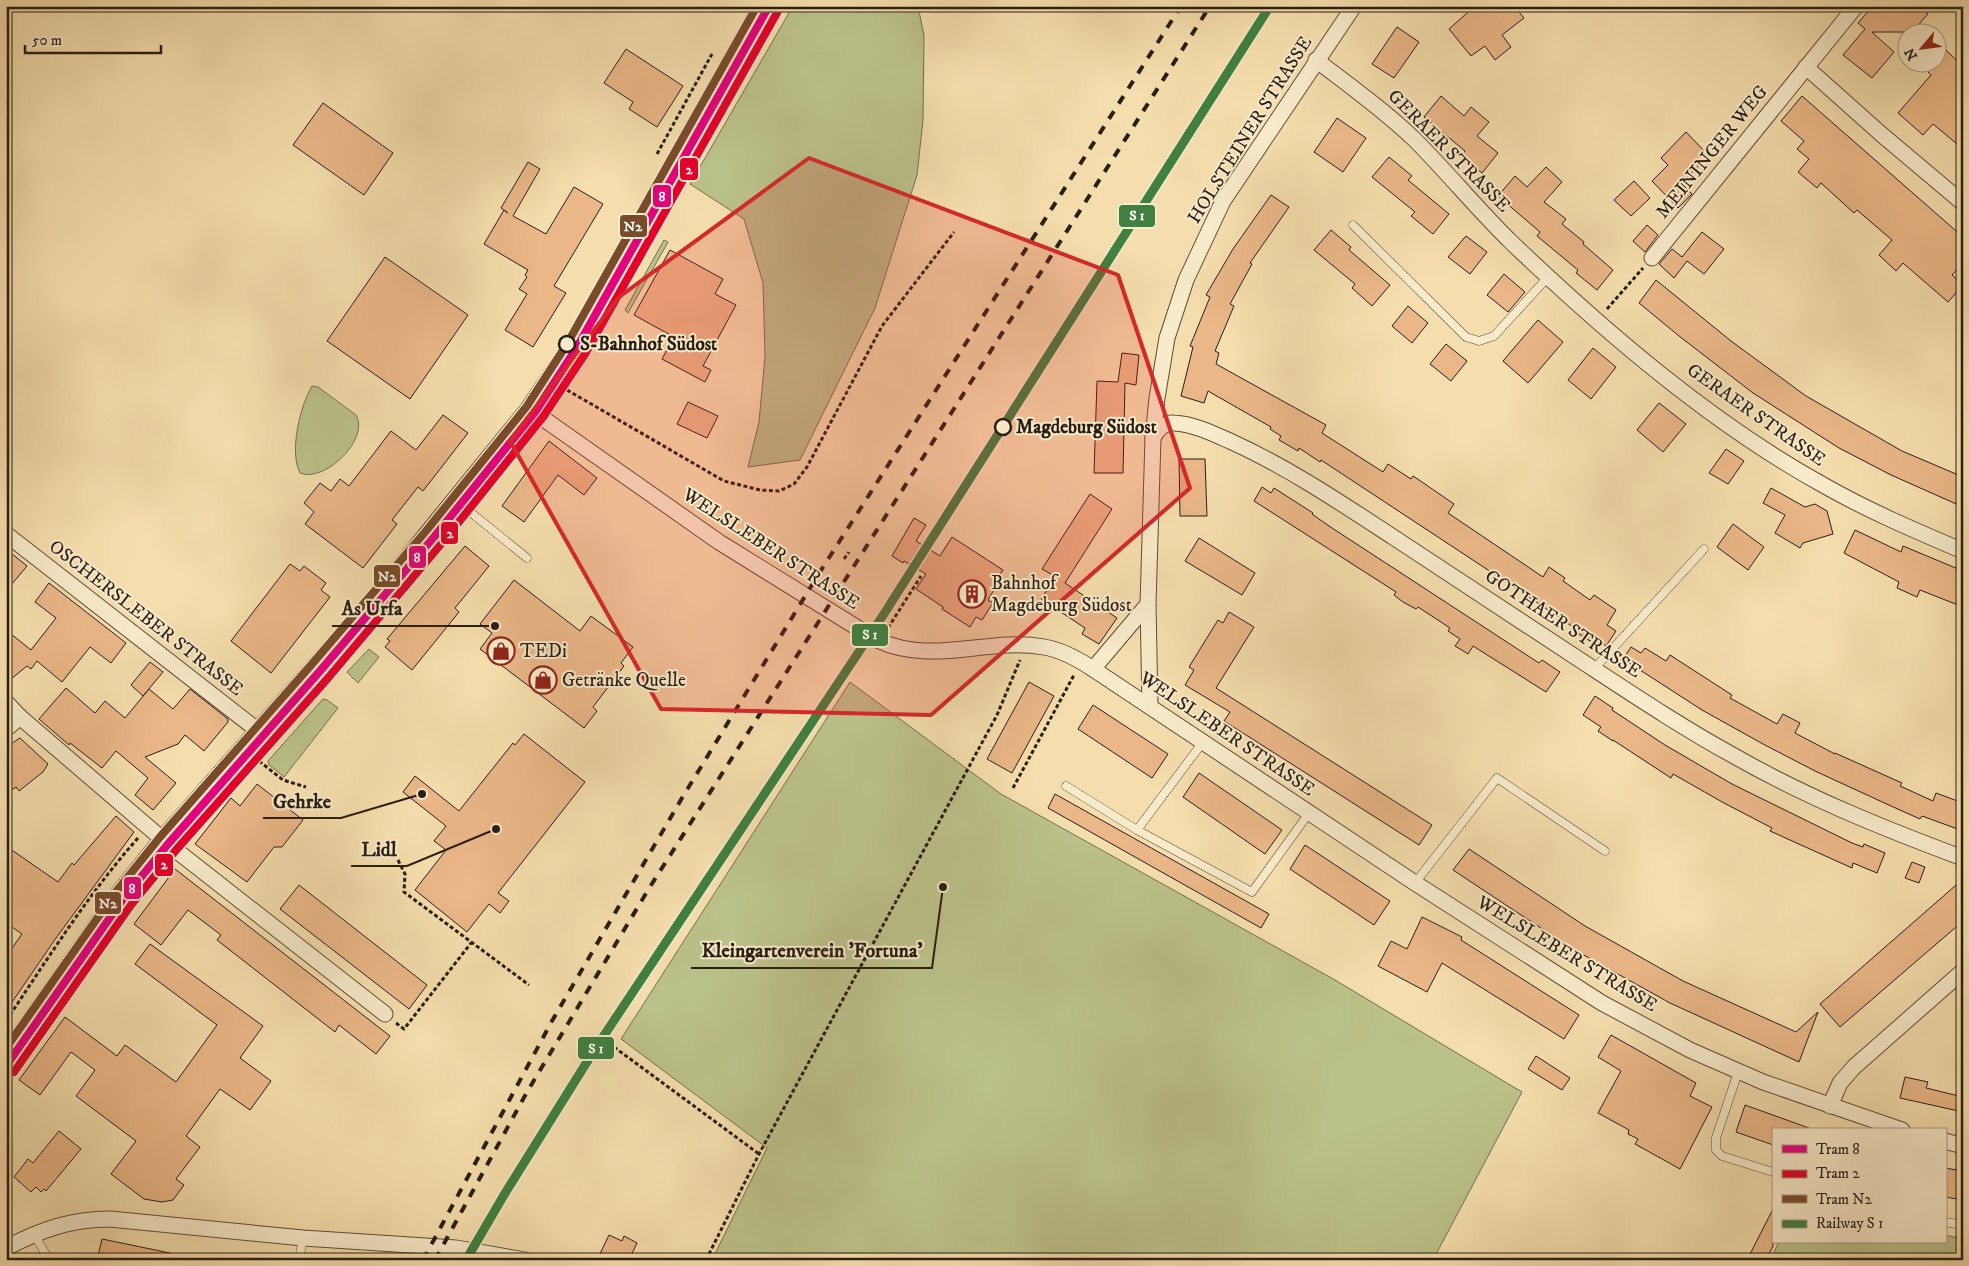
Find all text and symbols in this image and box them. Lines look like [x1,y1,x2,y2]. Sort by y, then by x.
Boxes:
scale bar [25,22,161,54]
north arrow [1896,22,1946,72]
text: 50 m [32,31,62,50]
street label: HOLSTEINER STRASSE [1183,32,1317,228]
text: N [1901,44,1922,63]
street label: MEININGER WEG [1651,81,1773,223]
street label: GERAER STRASSE [1383,85,1515,217]
line badge: 2 [679,157,699,181]
text: 2 [686,161,694,179]
line badge: 8 [652,184,672,208]
text: 8 [658,188,666,206]
line badge: S 1 [1118,204,1156,228]
text: S 1 [1129,207,1145,225]
line badge: N2 [619,214,648,238]
text: N2 [624,218,643,236]
place label: S-Bahnhof Südost [580,333,718,356]
marker: S-Bahnhof Südost [558,335,576,353]
street label: GERAER STRASSE [1682,359,1830,471]
place label: Magdeburg Südost [1016,416,1158,439]
marker: Magdeburg Südost [994,418,1012,436]
street label: WELSLEBER STRASSE [677,483,864,615]
line badge: 2 [440,521,459,545]
text: 2 [447,525,455,543]
street label: OSCHERSLEBER STRASSE [44,535,248,701]
line badge: 8 [408,545,427,569]
text: 8 [413,549,421,567]
line badge: N2 [373,564,401,588]
street label: GOTHAER STRASSE [1480,565,1646,683]
text: N2 [378,568,397,586]
place label: Bahnhof Magdeburg Südost [991,572,1132,617]
building icon: Bahnhof Magdeburg Südost [957,579,987,609]
callout: As Urfa [332,591,413,626]
text: As Urfa [341,597,403,622]
line badge: S 1 [851,623,889,647]
text: S 1 [862,626,878,644]
shop icon: TEDi [486,636,516,666]
place label: TEDi [520,640,567,663]
shop icon: Getränke Quelle [528,665,558,695]
street label: WELSLEBER STRASSE [1134,666,1319,801]
place label: Getränke Quelle [562,669,686,692]
callout: Gehrke [263,783,341,818]
text: Gehrke [273,790,332,815]
callout: Lidl [351,831,407,866]
text: Lidl [361,838,398,863]
line badge: 2 [154,853,174,877]
text: 2 [161,856,169,874]
line badge: 8 [123,876,142,900]
text: 8 [128,880,136,898]
street label: WELSLEBER STRASSE [1472,890,1661,1017]
line badge: N2 [94,891,122,915]
text: N2 [99,895,118,913]
callout: Kleingartenverein 'Fortuna' [691,933,932,968]
text: Kleingartenverein 'Fortuna' [701,939,923,964]
line badge: S 1 [577,1036,615,1060]
text: S 1 [588,1040,604,1058]
legend [1772,1128,1946,1244]
text: Tram 8 [1816,1140,1860,1159]
text: Tram 2 [1816,1164,1860,1183]
text: Tram N2 [1816,1190,1873,1209]
text: Railway S 1 [1816,1214,1883,1233]

